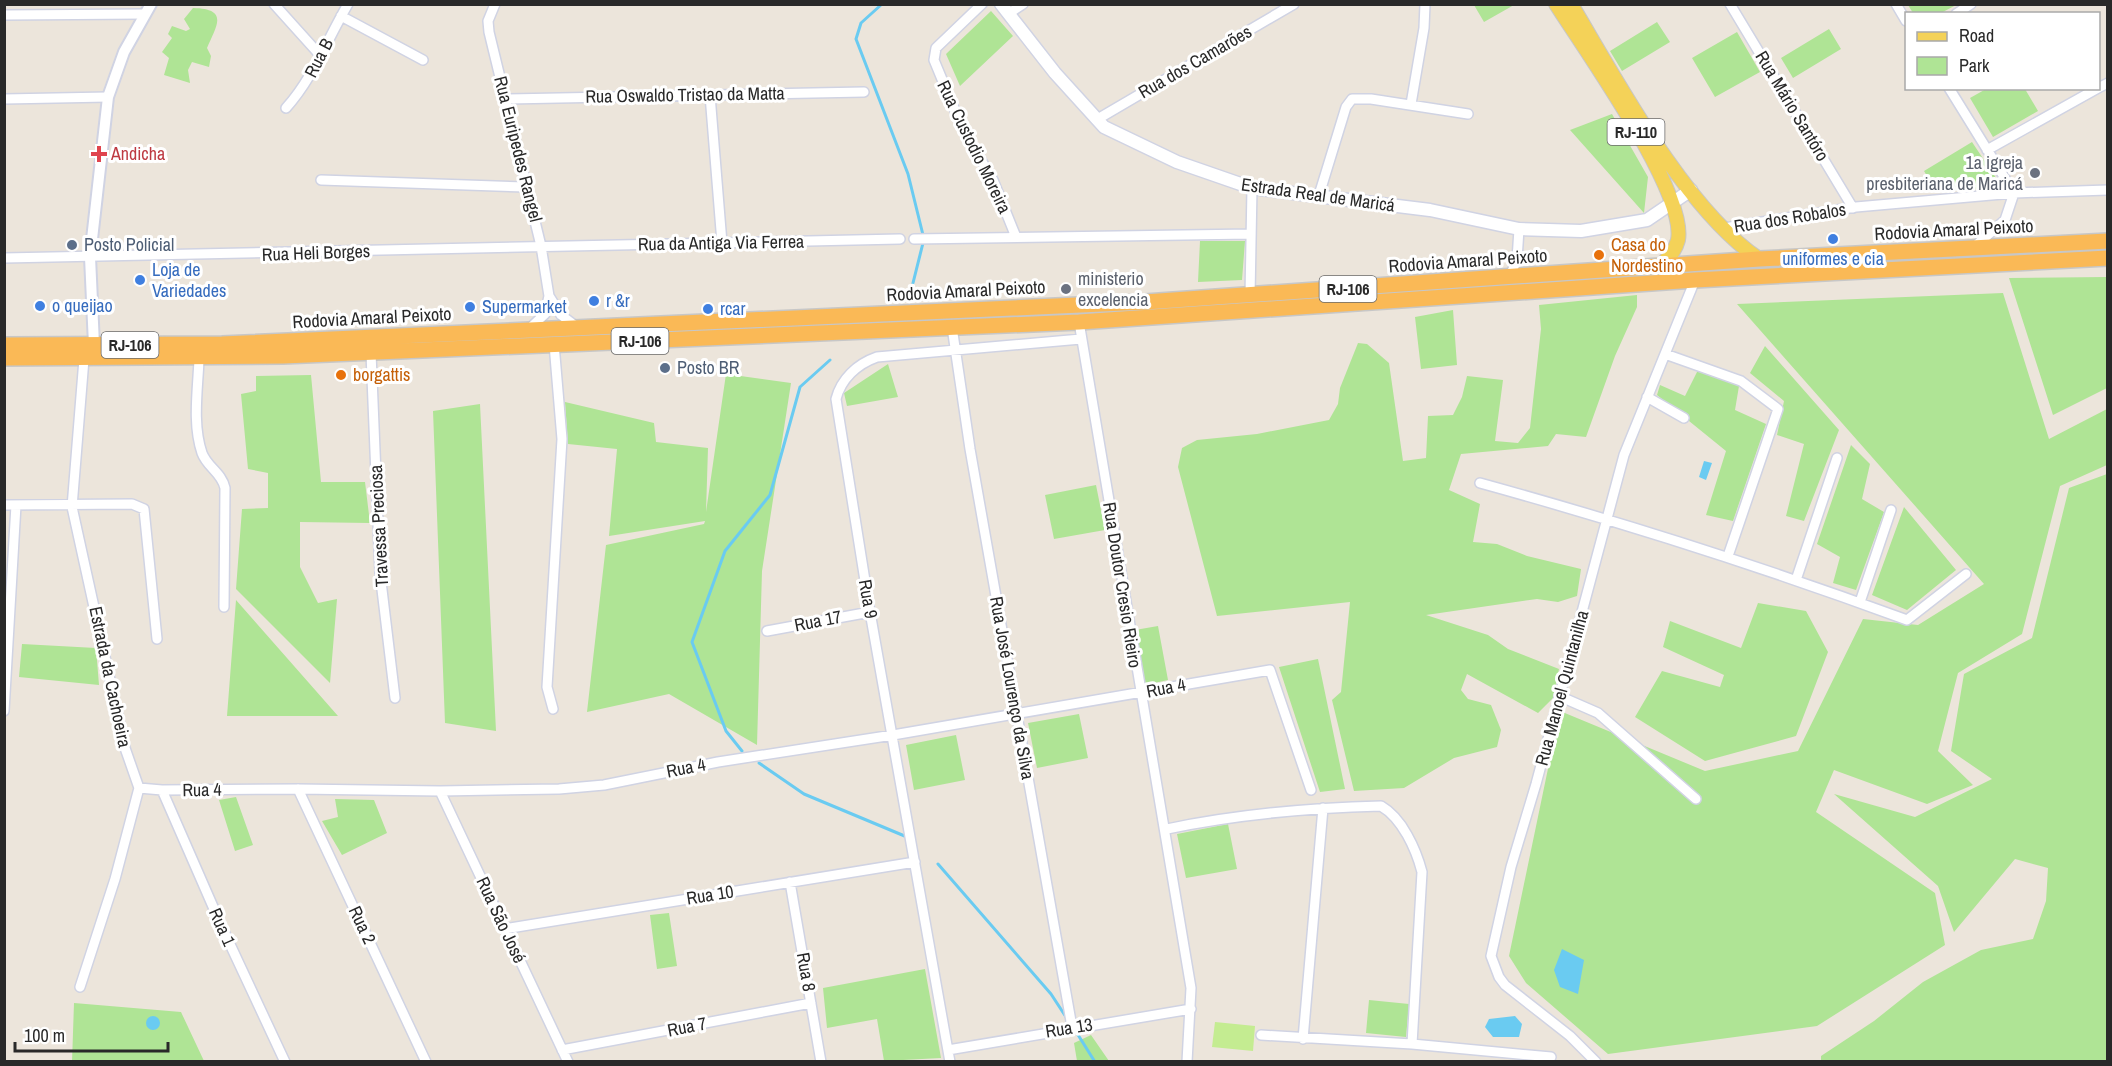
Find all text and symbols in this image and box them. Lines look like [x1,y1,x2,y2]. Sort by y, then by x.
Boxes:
legend [1905,12,2100,90]
street label: Rua dos Camarões [1133,19,1256,104]
text: Road [1959,23,1994,48]
street label: Rua B [298,34,339,82]
street label: Rua Mário Santóro [1750,46,1835,166]
text: Park [1959,53,1990,78]
street label: Rua Euripedes Rangel [488,73,549,224]
street label: Rua Custodio Moreira [931,76,1018,218]
street label: Rua Oswaldo Tristao da Matta [585,80,785,109]
road number: RJ-110 [1608,119,1664,145]
place label: Andicha [110,141,165,166]
marker: Andicha [92,147,106,161]
place label: 1a igreja presbiteriana de Maricá [1866,150,2023,196]
marker: 1a igreja presbiteriana de Maricá [2028,166,2042,180]
street label: Estrada Real de Maricá [1240,171,1397,218]
street label: Rua dos Robalos [1732,196,1848,239]
street label: Rodovia Amaral Peixoto [1874,213,2034,246]
street label: Rua da Antiga Via Ferrea [638,229,804,256]
place label: Posto Policial [84,232,174,257]
place label: Casa do Nordestino [1611,232,1683,278]
marker: uniformes e cia [1826,232,1840,246]
marker: Posto Policial [65,238,79,252]
street label: Rua Heli Borges [261,238,371,267]
street label: Rodovia Amaral Peixoto [1388,242,1548,279]
place label: uniformes e cia [1782,246,1884,271]
marker: Casa do Nordestino [1592,248,1606,262]
place label: Loja de Variedades [152,257,226,303]
place label: ministerio excelencia [1078,266,1149,312]
marker: Loja de Variedades [133,273,147,287]
street label: Rodovia Amaral Peixoto [886,274,1046,307]
road number: RJ-106 [1320,276,1376,302]
marker: ministerio excelencia [1059,282,1073,296]
place label: r &r [606,288,630,313]
place label: o queijao [52,293,113,318]
place label: Supermarket [482,294,567,319]
marker: r &r [587,294,601,308]
place label: rcar [720,296,746,321]
marker: o queijao [33,299,47,313]
marker: Supermarket [463,300,477,314]
street label: Rodovia Amaral Peixoto [292,301,452,334]
marker: rcar [701,302,715,316]
road number: RJ-106 [612,328,668,354]
road number: RJ-106 [102,332,158,358]
place label: Posto BR [677,355,740,380]
marker: Posto BR [658,361,672,375]
place label: borgattis [353,362,410,387]
marker: borgattis [334,368,348,382]
street label: Travessa Preciosa [363,464,394,588]
street label: Rua Doutor Cresio Rieiro [1097,500,1148,670]
street label: Rua 9 [853,577,884,620]
street label: Rua José Lourenço da Silva [984,594,1041,781]
street label: Estrada da Cachoeira [83,604,138,750]
street label: Rua 17 [792,604,844,637]
street label: Rua Manoel Quintanilha [1529,607,1594,768]
street label: Rua 4 [1144,671,1188,704]
street label: Rua 4 [664,751,708,784]
street label: Rua 4 [182,777,222,802]
street label: Rua São José [471,872,532,967]
street label: Rua 10 [684,878,735,911]
street label: Rua 2 [343,902,382,948]
street label: Rua 1 [203,904,242,951]
street label: Rua 8 [791,950,822,993]
street label: Rua 7 [665,1010,709,1043]
street label: Rua 13 [1043,1011,1094,1044]
scale bar [15,1015,168,1053]
text: 100 m [24,1023,65,1048]

